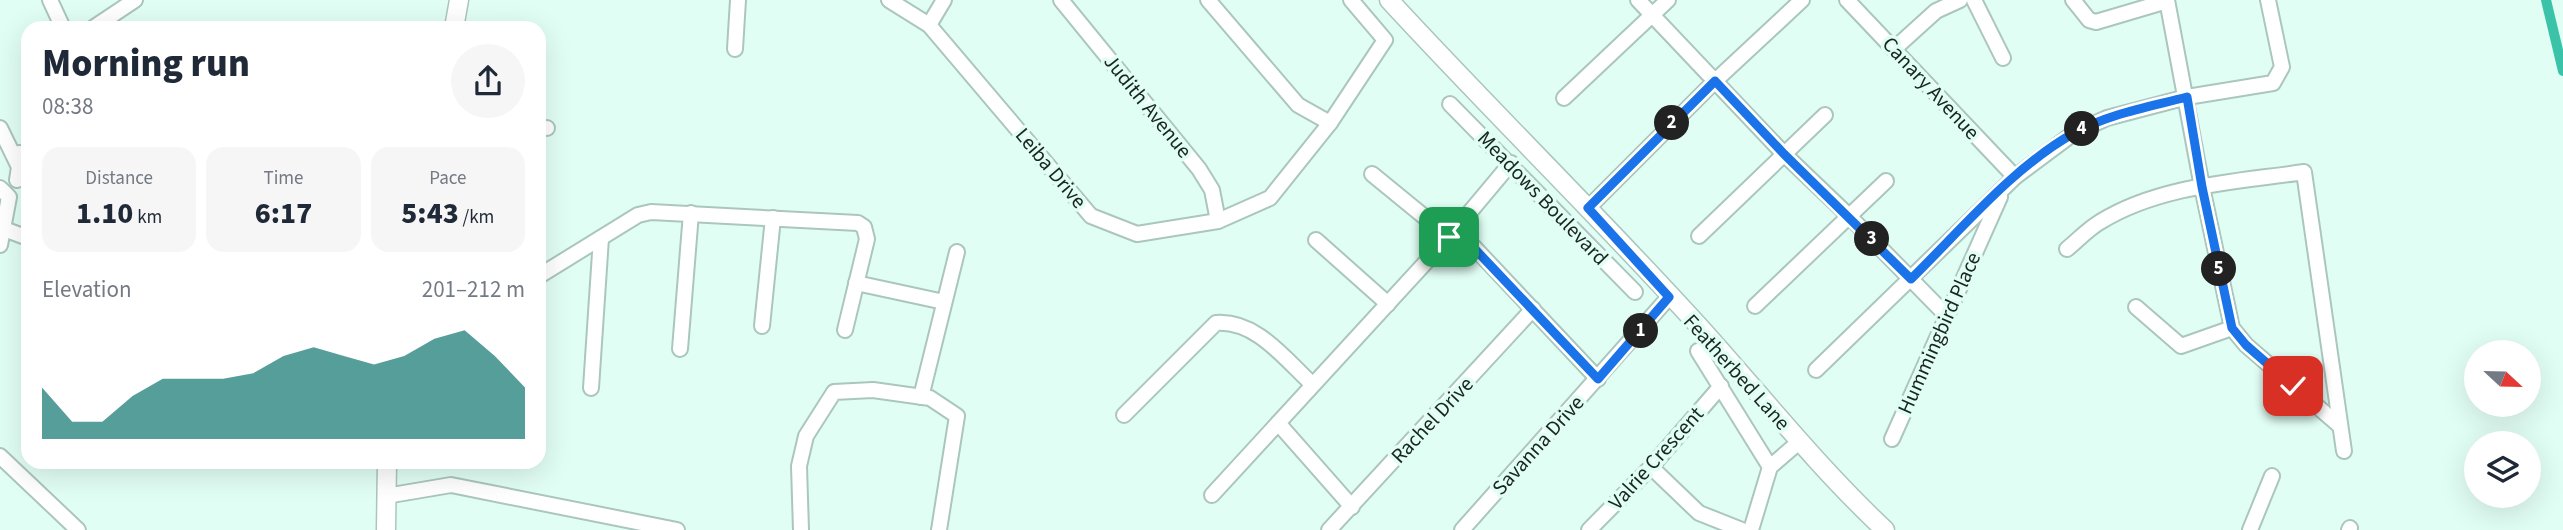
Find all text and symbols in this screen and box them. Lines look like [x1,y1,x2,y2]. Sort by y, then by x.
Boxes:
street label: Canary Avenue [1875,30,1987,146]
text: Morning run [42,37,250,91]
button: share [451,44,525,118]
street label: Judith Avenue [1097,48,1199,164]
text: 08:38 [42,90,93,123]
pin: 2 [1654,106,1690,140]
text: 2 [1666,109,1677,136]
pin: 4 [2064,111,2100,146]
text: 4 [2076,115,2087,142]
street label: Leiba Drive [1008,121,1094,215]
street label: Meadows Boulevard [1471,124,1615,272]
text: Distance [85,165,153,192]
text: Time [263,165,304,192]
text: Pace [429,165,466,192]
text: 1.10 [76,192,133,235]
text: 6:17 [255,192,312,235]
text: 5:43 [401,192,459,235]
text: km [133,204,162,231]
text: /km [459,204,494,231]
pin [1419,207,1479,267]
icon: arrive [1430,218,1468,256]
pin: 3 [1854,222,1890,256]
text: 3 [1866,225,1877,252]
street label: Hummingbird Place [1890,247,1988,419]
pin: 5 [2202,252,2236,286]
text: 5 [2213,255,2224,282]
text: Elevation [42,273,132,306]
text: 201–212 m [422,273,525,306]
street label: Featherbed Lane [1677,307,1797,437]
pin: 1 [1624,314,1658,348]
text: 1 [1635,317,1646,344]
north arrow [2464,340,2541,416]
map controls [2464,340,2541,508]
pin [2263,356,2323,416]
icon: check [2274,367,2312,405]
street label: Rachel Drive [1384,370,1480,470]
street label: Savanna Drive [1485,388,1591,502]
street label: Valrie Crescent [1601,400,1711,516]
button: layers [2464,431,2541,508]

